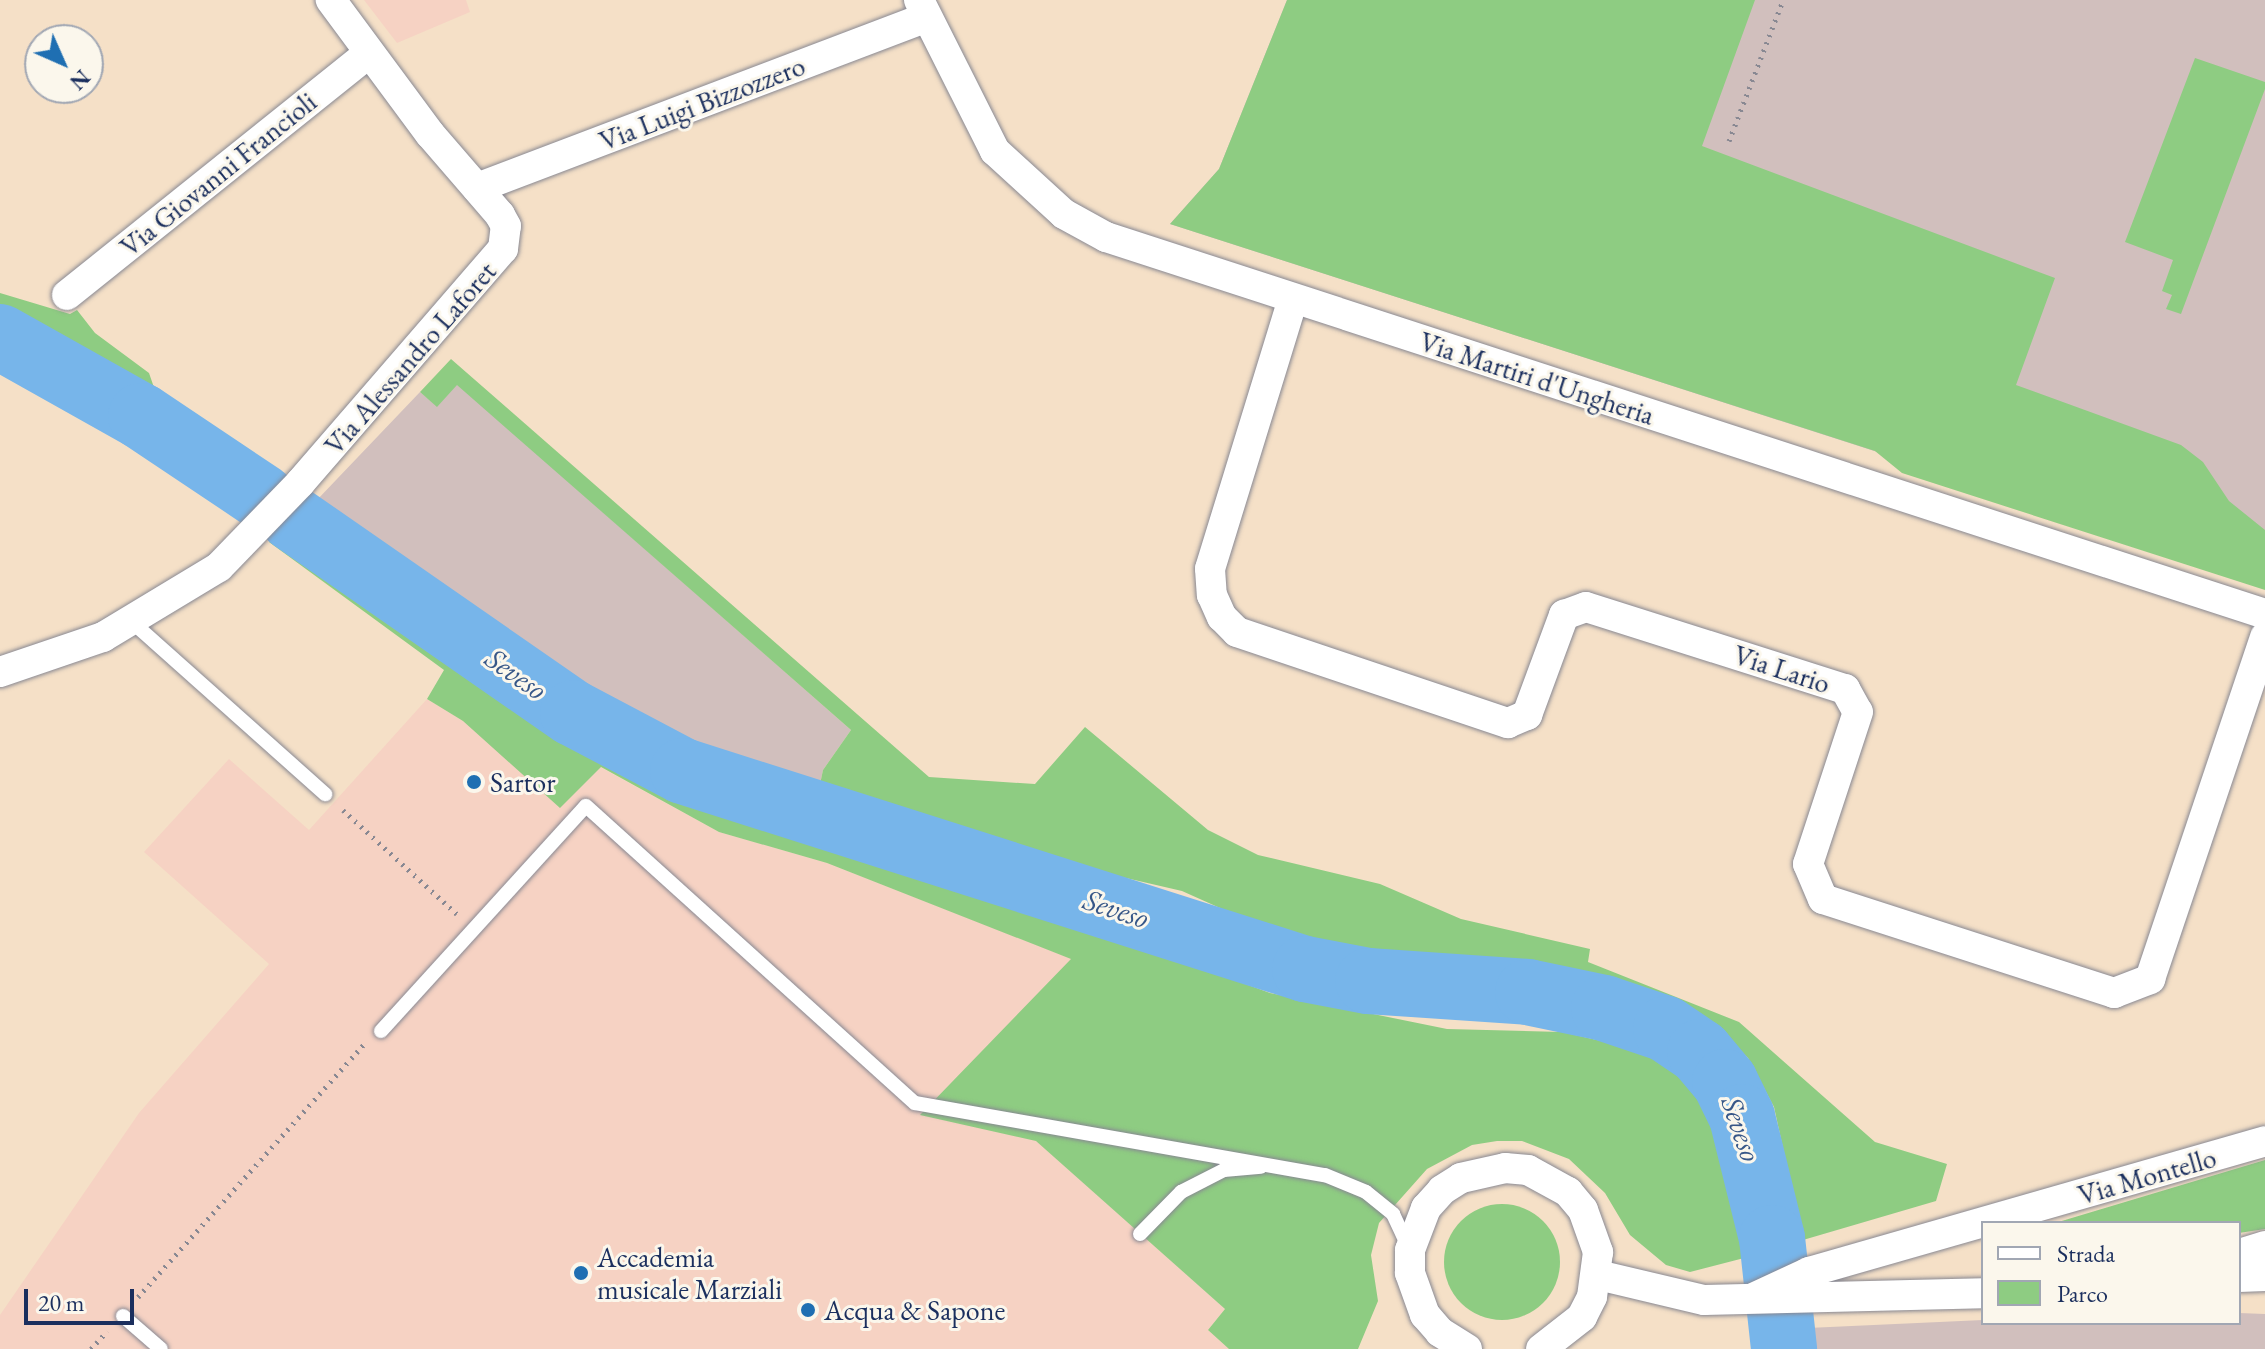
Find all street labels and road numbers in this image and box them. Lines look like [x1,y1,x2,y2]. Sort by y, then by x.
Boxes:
street label: Via Luigi Bizzozzero [594,48,810,158]
street label: Via Giovanni Francioli [113,85,323,263]
street label: Via Alessandro Laforet [317,255,503,461]
street label: Via Martiri d'Ungheria [1415,324,1659,432]
street label: Via Lario [1730,638,1834,700]
street label: Via Montello [2074,1140,2220,1212]

